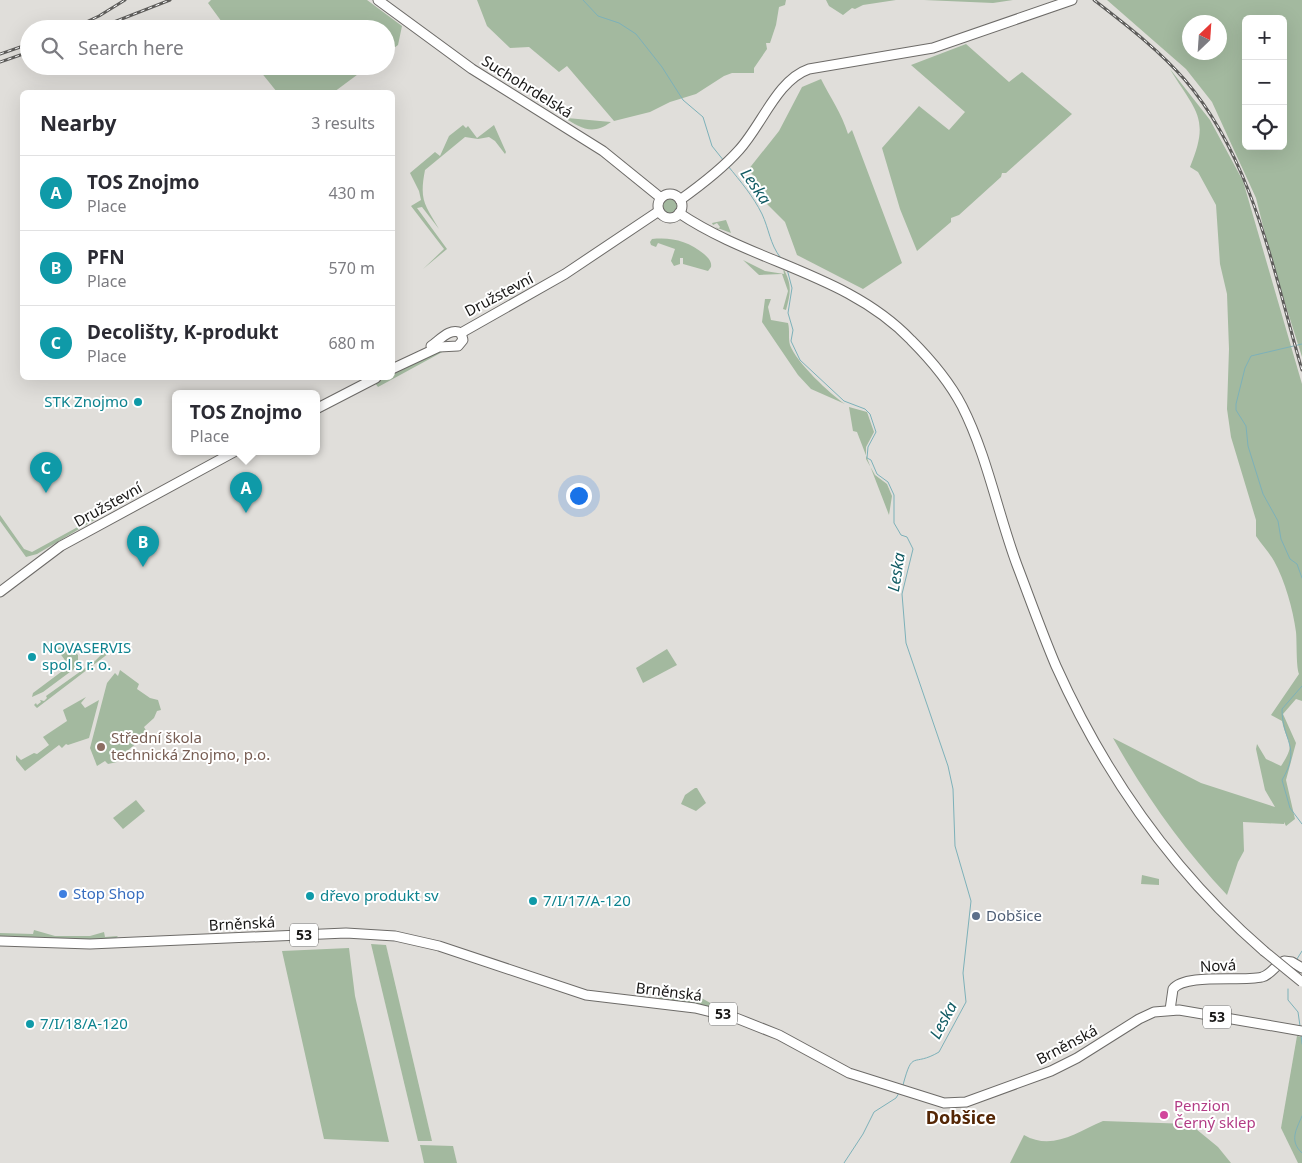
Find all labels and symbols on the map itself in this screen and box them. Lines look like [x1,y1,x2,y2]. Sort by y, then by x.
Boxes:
north arrow [1182,15,1227,60]
street label: Suchohrdelská [478,50,577,122]
water label: Leska [736,163,776,209]
street label: Družstevní [461,267,537,321]
place label: STK Znojmo [44,391,128,411]
marker: STK Znojmo [132,396,144,408]
pin: C [30,452,62,493]
pin: A [230,472,262,513]
street label: Družstevní [70,477,146,531]
your location [566,483,592,509]
pin: B [127,526,159,567]
water label: Leska [882,551,910,593]
place label: NOVASERVIS spol s r. o. [42,637,131,674]
marker: NOVASERVIS spol s r. o. [26,651,38,663]
place label: Střední škola technická Znojmo, p.o. [111,727,270,764]
marker: Střední škola technická Znojmo, p.o. [95,741,107,753]
place label: Stop Shop [73,883,145,903]
place label: dřevo produkt sv [320,885,439,905]
marker: Stop Shop [57,888,69,900]
marker: dřevo produkt sv [304,890,316,902]
place label: 7/I/17/A-120 [543,890,631,910]
marker: 7/I/17/A-120 [527,895,539,907]
place label: Dobšice [986,905,1042,925]
marker: Dobšice [970,910,982,922]
street label: Brněnská [208,911,276,935]
road number: 53 [290,924,318,946]
street label: Nová [1199,954,1237,976]
street label: Brněnská [635,977,703,1005]
water label: Leska [924,997,962,1043]
road number: 53 [709,1002,737,1026]
road number: 53 [1203,1006,1231,1028]
place label: 7/I/18/A-120 [40,1013,128,1033]
marker: 7/I/18/A-120 [24,1018,36,1030]
street label: Brněnská [1032,1020,1101,1069]
place label: Penzion Černý sklep [1174,1095,1256,1132]
district label: Dobšice [926,1105,996,1129]
marker: Penzion Černý sklep [1158,1109,1170,1121]

